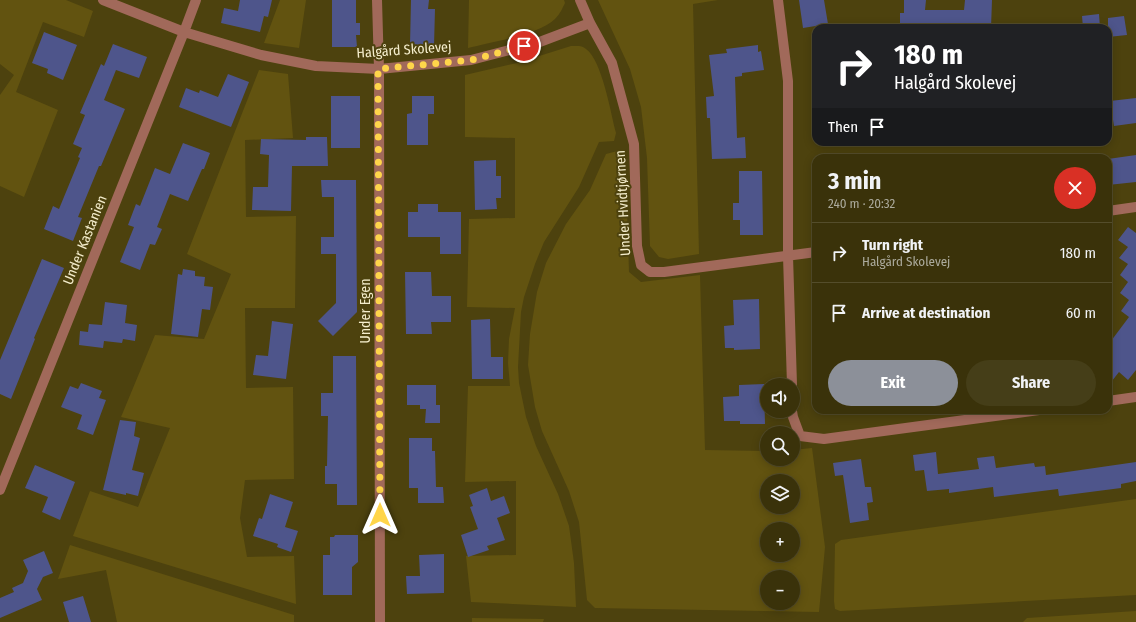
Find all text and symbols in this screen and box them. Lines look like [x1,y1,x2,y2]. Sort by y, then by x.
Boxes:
pin [507,29,541,63]
icon: arrive [513,35,535,57]
street label: Halgård Skolevej [356,38,452,62]
text: 180 m [894,38,963,71]
icon: right [828,40,880,92]
text: Halgård Skolevej [894,72,1016,94]
icon: arrive [866,116,888,138]
text: Then [828,118,858,136]
street label: Under Hvidtjørnen [612,150,634,256]
text: 3 min [828,167,881,195]
button: close [1054,167,1096,209]
street label: Under Kastanien [59,193,111,287]
text: 240 m · 20:32 [828,196,895,211]
text: Turn right [862,236,923,254]
icon: right [828,242,850,264]
text: 180 m [1060,244,1096,262]
text: Halgård Skolevej [862,254,950,269]
street label: Under Egen [357,278,374,344]
icon: arrive [828,302,850,324]
text: Arrive at destination [862,304,990,322]
text: 60 m [1066,304,1096,322]
button: Exit [828,360,958,406]
button: Share [966,360,1096,406]
map controls [760,378,800,610]
button: sound [760,378,800,418]
button: search [760,426,800,466]
button: layers [760,474,800,514]
position arrow [359,494,401,536]
button: + [760,522,800,562]
button: − [760,570,800,610]

